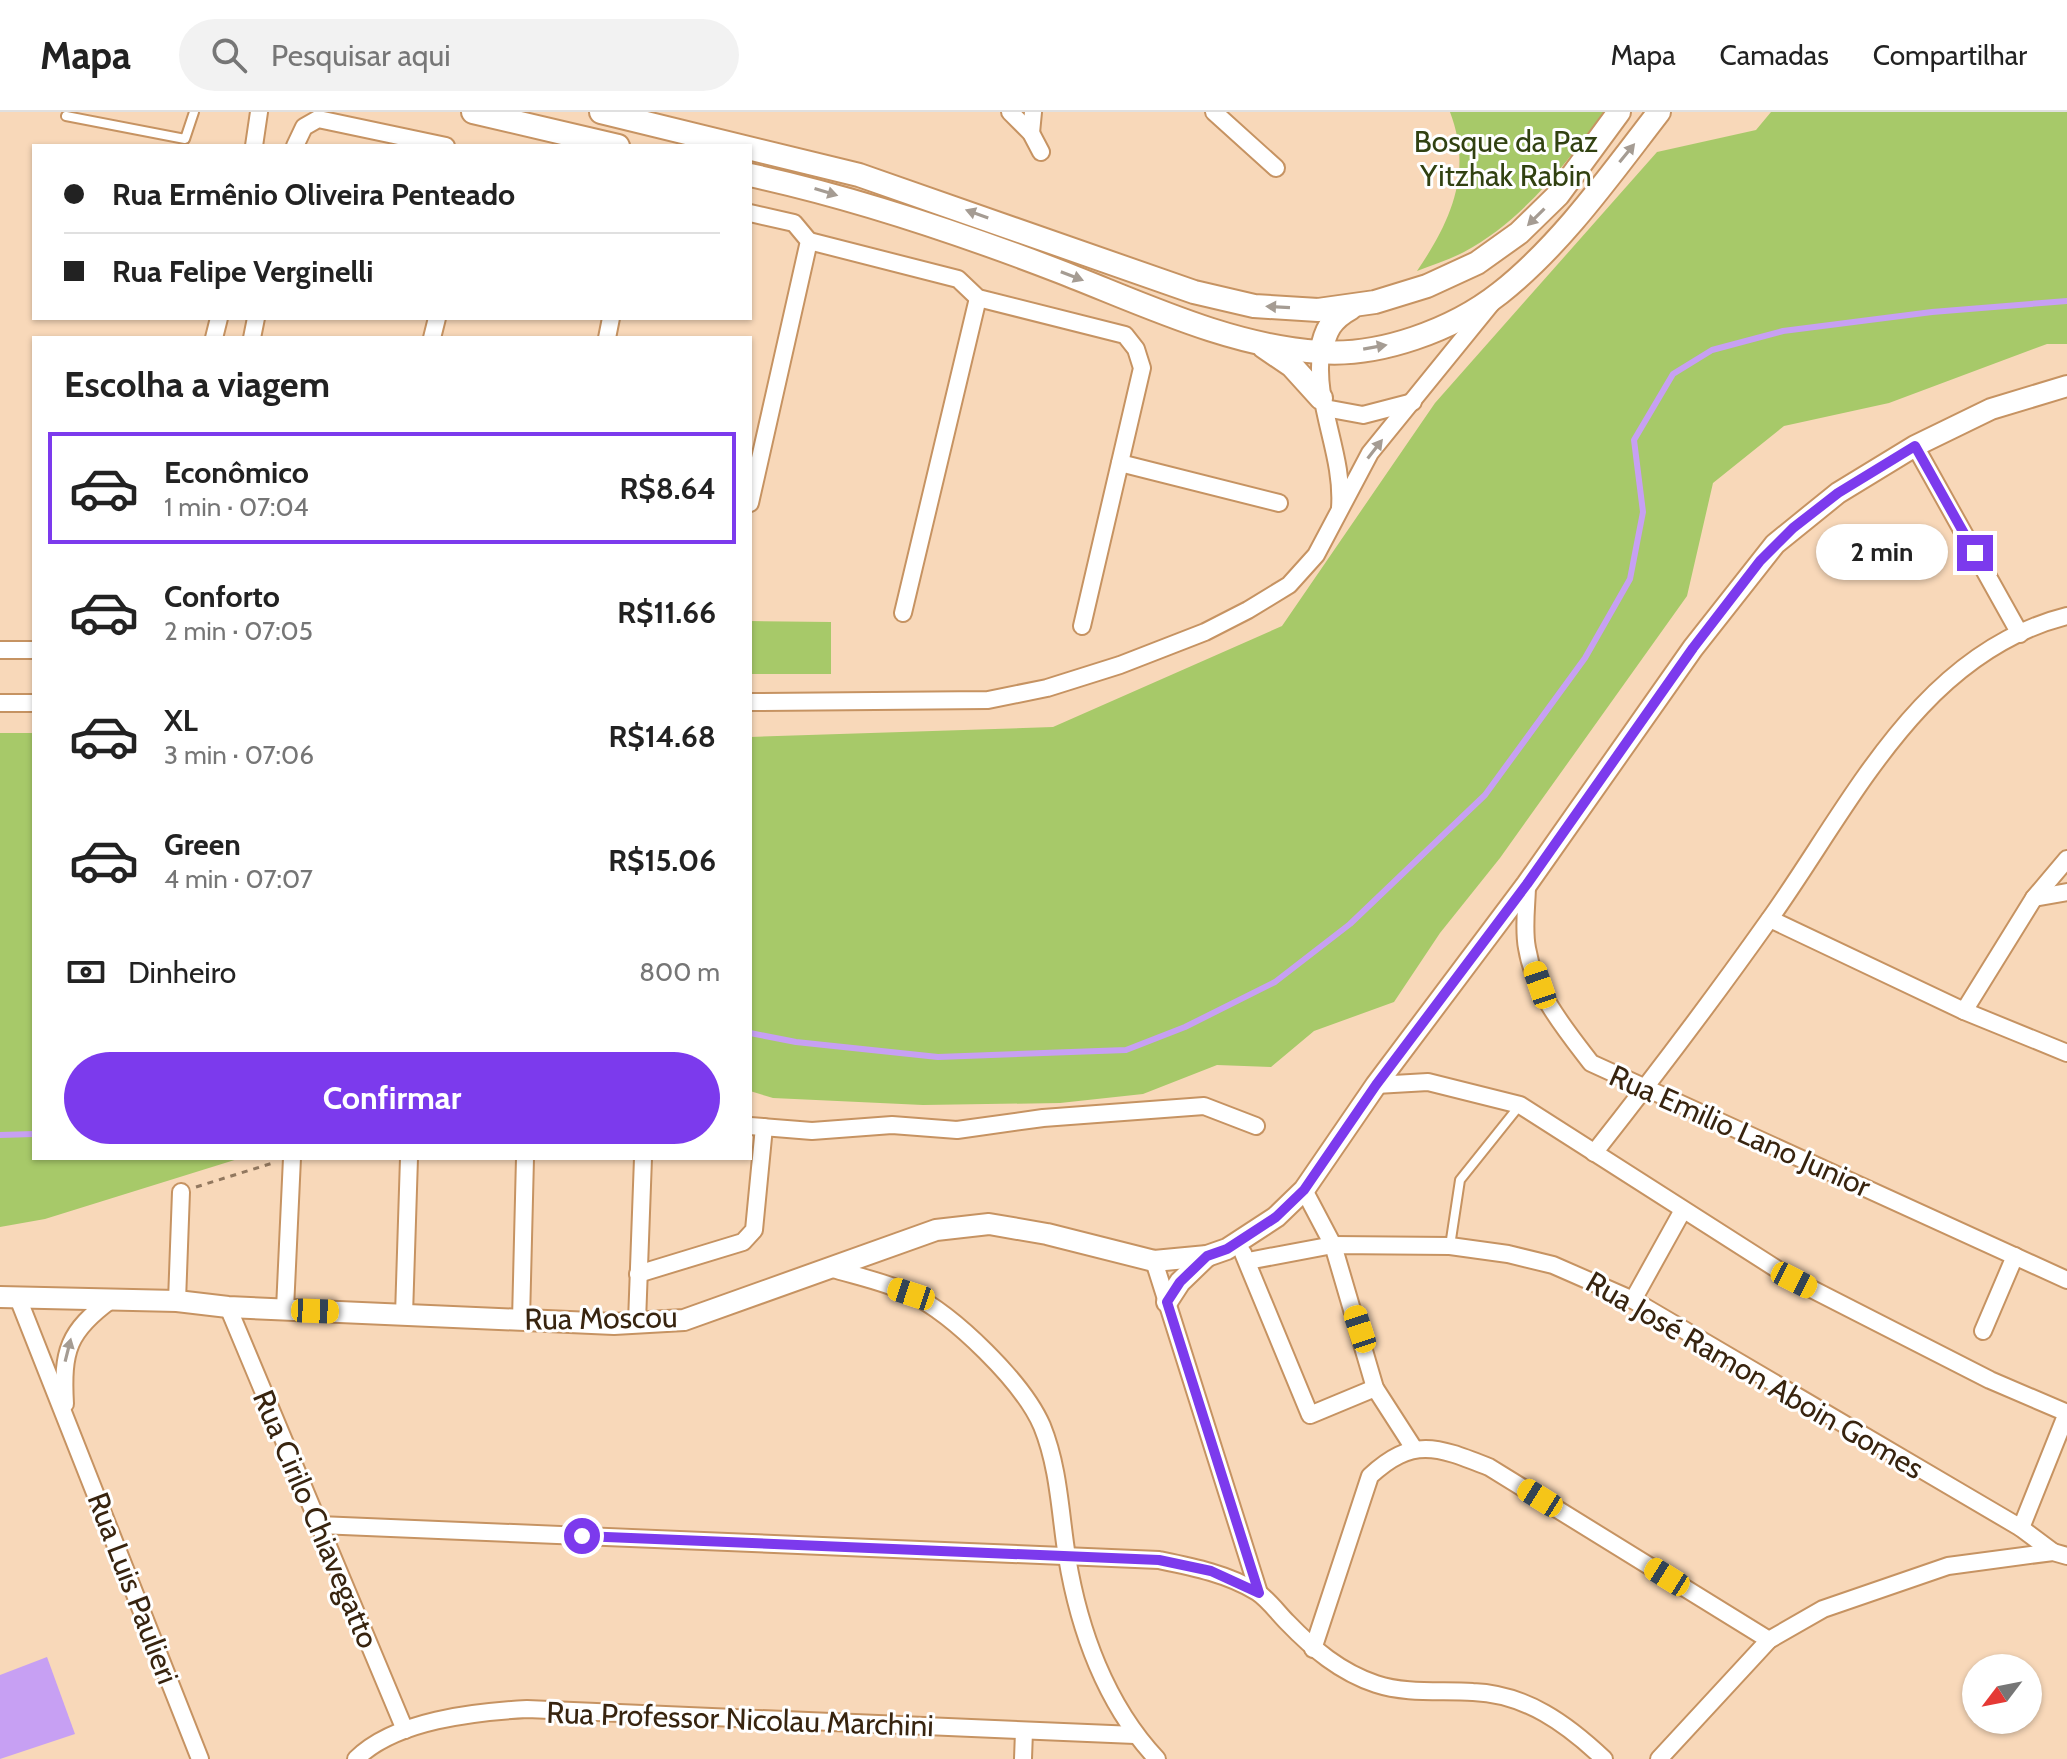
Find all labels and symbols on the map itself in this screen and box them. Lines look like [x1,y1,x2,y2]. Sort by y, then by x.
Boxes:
park label: Bosque da Paz Yitzhak Rabin [1414,123,1598,194]
one-way arrow [1618,143,1635,163]
one-way arrow [814,187,838,199]
one-way arrow [965,207,989,220]
one-way arrow [1527,207,1546,226]
one-way arrow [1060,270,1084,283]
one-way arrow [1265,301,1290,314]
one-way arrow [1363,340,1388,353]
one-way arrow [1366,439,1382,459]
callout: 2 min [1815,525,1947,581]
route end [1957,535,1993,571]
car [1521,958,1559,1012]
street label: Rua Emilio Lano Junior [1604,1057,1877,1205]
car [1767,1258,1821,1302]
street label: Rua José Ramon Aboin Gomes [1580,1263,1930,1487]
car [884,1275,938,1313]
car [291,1298,339,1324]
street label: Rua Moscou [524,1298,678,1338]
car [1341,1302,1379,1356]
one-way arrow [63,1337,75,1362]
street label: Rua Cirilo Chiavegatto [245,1384,387,1654]
car [1513,1475,1567,1521]
street label: Rua Luis Paulieri [80,1487,186,1689]
route start [564,1518,600,1554]
car [1640,1554,1694,1600]
north arrow [1962,1654,2042,1734]
street label: Rua Professor Nicolau Marchini [546,1694,934,1744]

